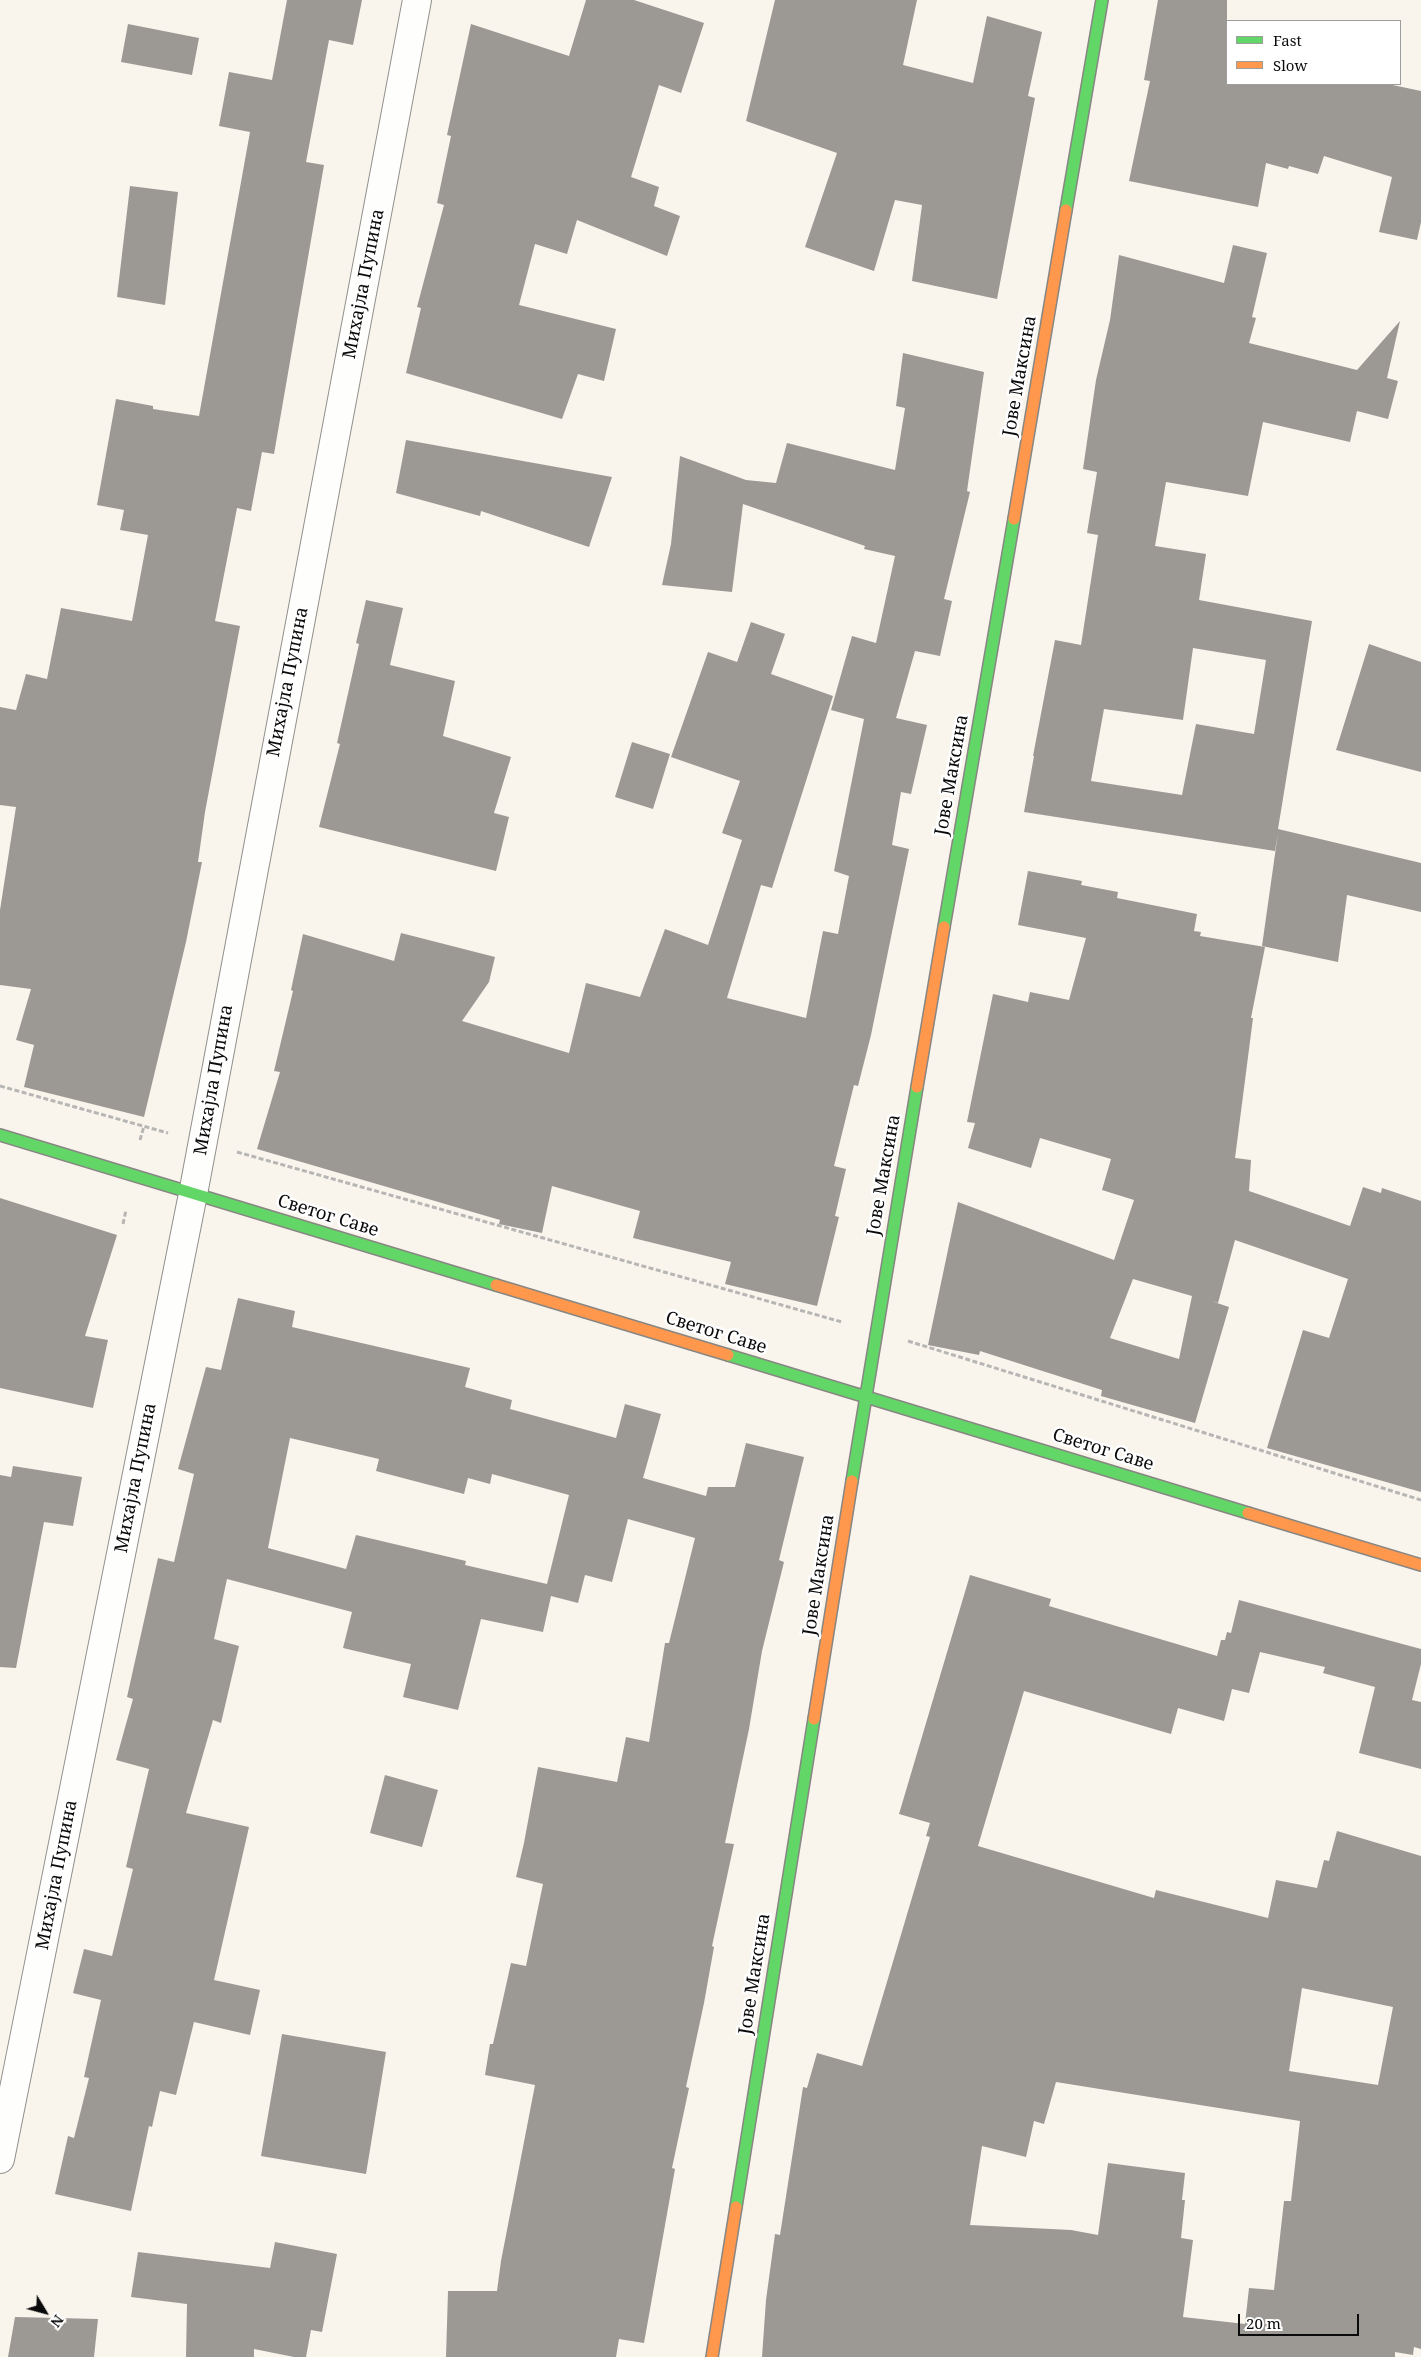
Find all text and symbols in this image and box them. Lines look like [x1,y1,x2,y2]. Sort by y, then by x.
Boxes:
legend [1226,20,1401,85]
text: Fast [1273,30,1302,50]
text: Slow [1273,55,1307,75]
street label: Михајла Пупина [339,207,389,361]
street label: Јове Максина [999,314,1041,438]
street label: Михајла Пупина [263,605,313,759]
street label: Јове Максина [931,713,973,837]
street label: Михајла Пупина [190,1003,238,1157]
street label: Јове Максина [863,1113,905,1237]
street label: Светог Саве [275,1190,381,1242]
street label: Светог Саве [663,1307,769,1359]
street label: Михајла Пупина [111,1401,161,1555]
street label: Светог Саве [1050,1424,1156,1476]
street label: Јове Максина [799,1513,839,1637]
street label: Михајла Пупина [32,1798,82,1952]
street label: Јове Максина [735,1912,775,2036]
north arrow [20,2287,70,2337]
scale bar [1241,2304,1362,2336]
text: N [46,2311,68,2331]
text: 20 m [1246,2313,1281,2333]

